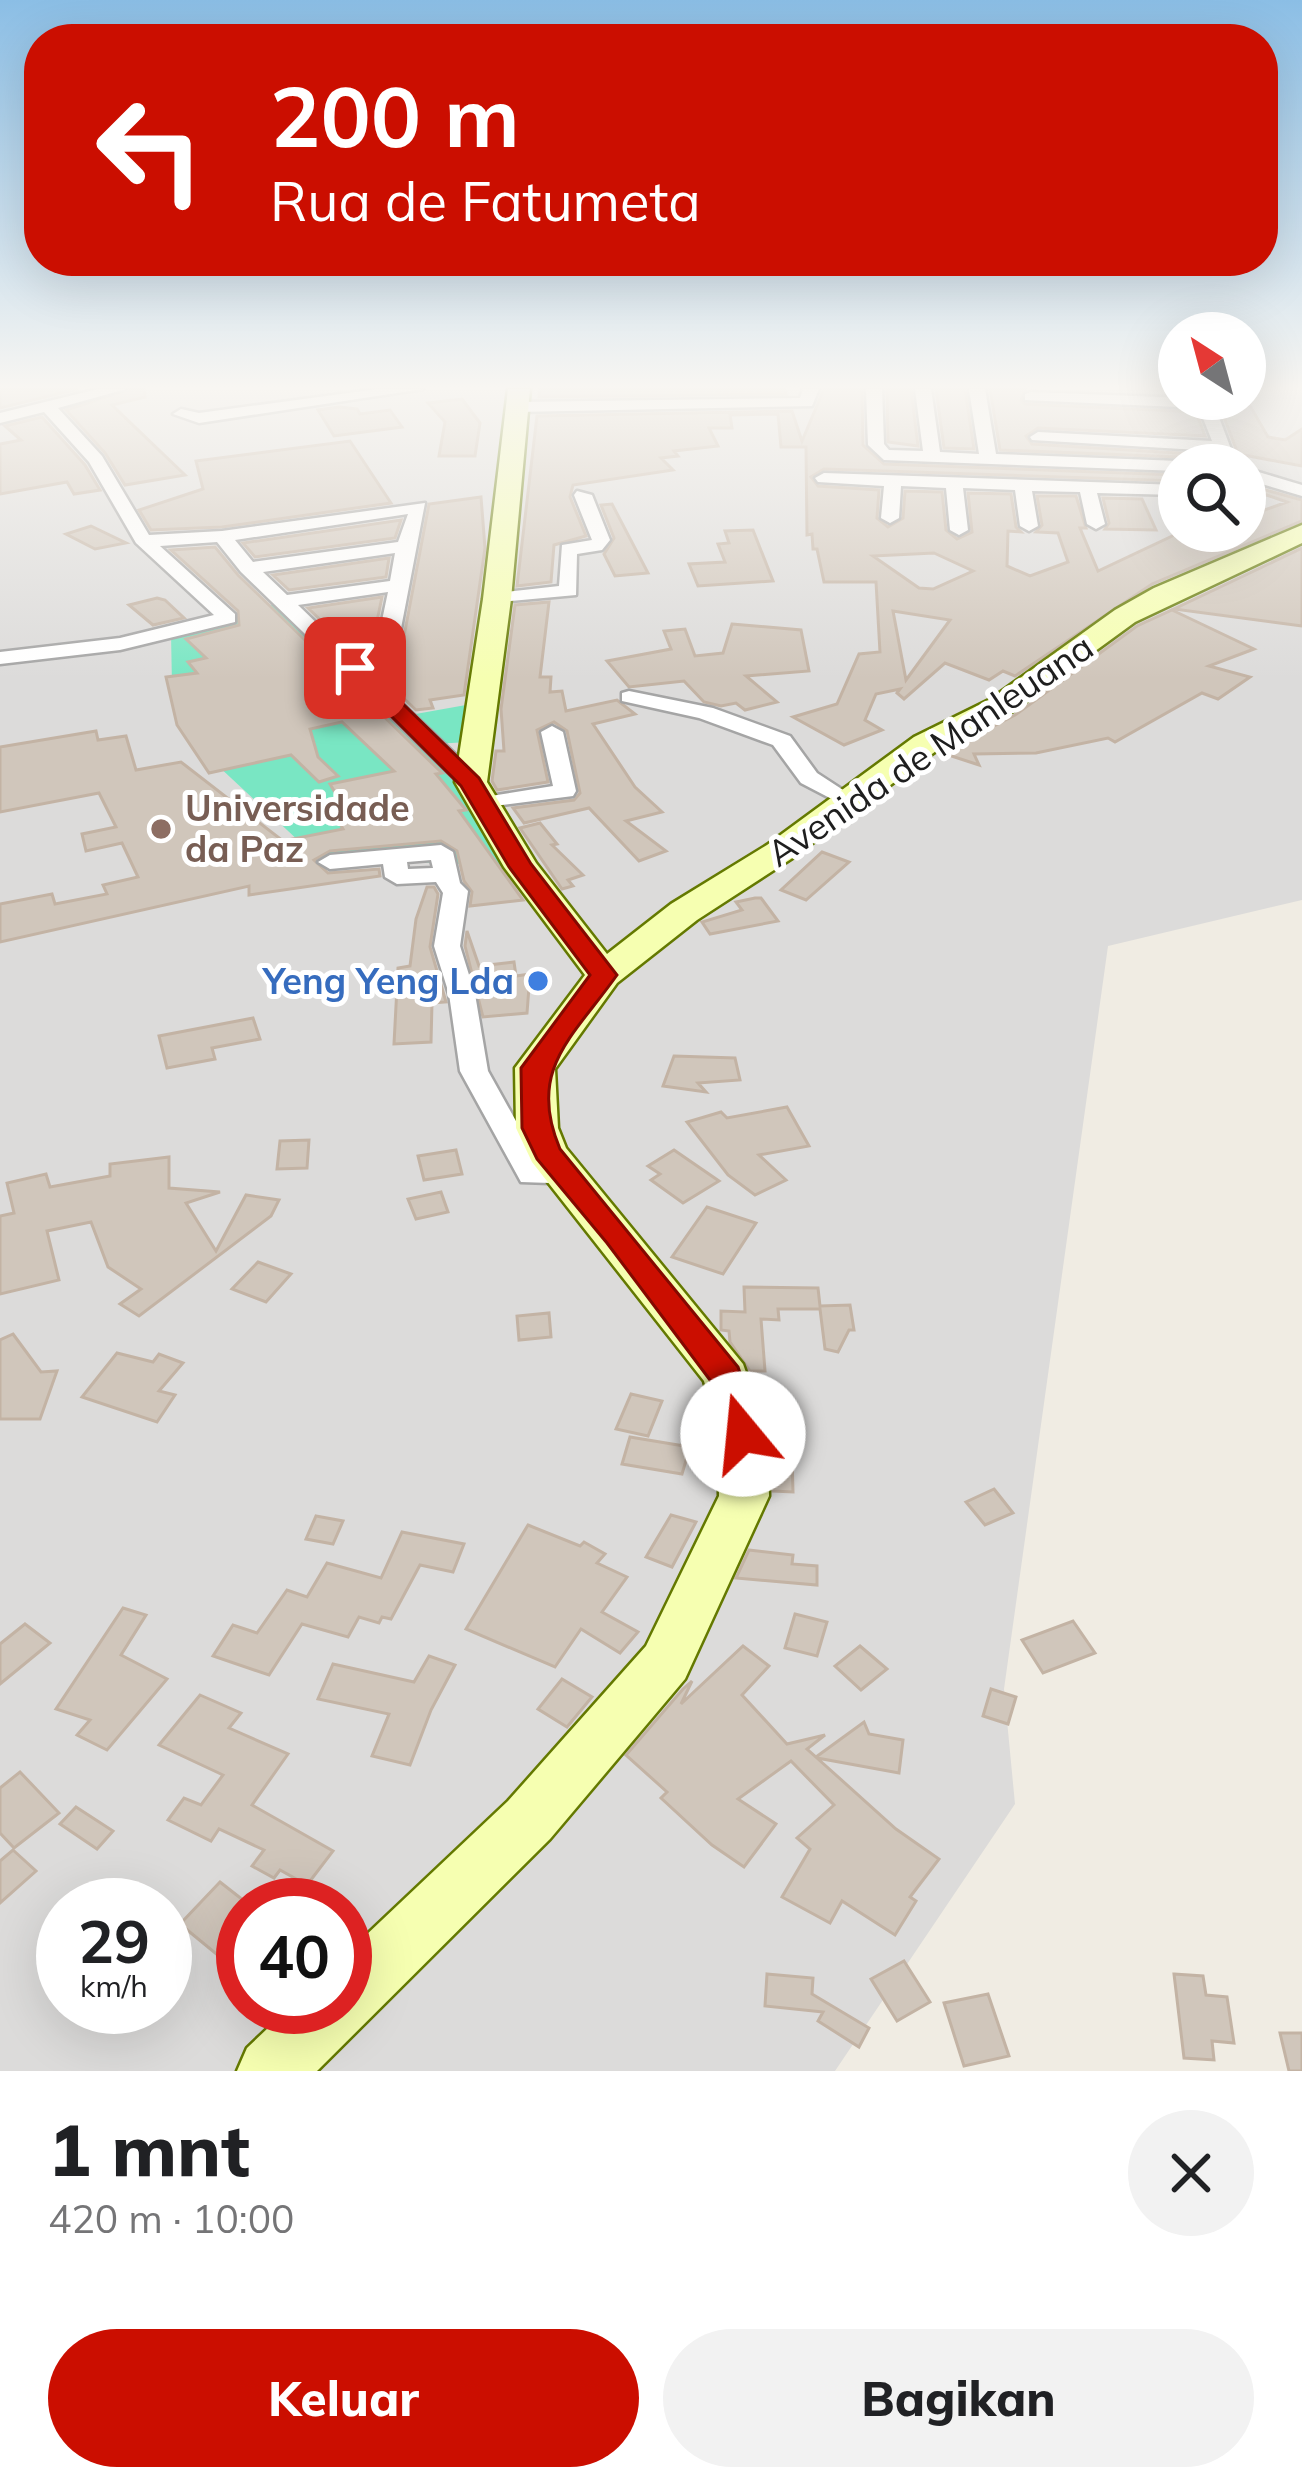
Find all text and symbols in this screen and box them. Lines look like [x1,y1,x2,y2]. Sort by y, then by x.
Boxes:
text: 200 m [270,63,520,168]
icon: left [72,72,228,228]
text: Rua de Fatumeta [270,167,701,235]
north arrow [1158,312,1266,420]
map controls [1158,312,1266,552]
button: search [1158,444,1266,552]
pin [304,617,406,719]
street label: Avenida de Manleuana [758,624,1101,875]
icon: arrive [322,635,388,701]
place label: Universidade da Paz [185,785,410,871]
marker: Universidade da Paz [148,816,174,842]
place label: Yeng Yeng Lda [262,958,514,1003]
marker: Yeng Yeng Lda [525,968,551,994]
position arrow [680,1371,806,1497]
speed limit sign: 40 [216,1878,372,2034]
text: 29 [78,1903,150,1978]
text: km/h [80,1967,148,2005]
text: 1 mnt [48,2104,250,2194]
button: close [1128,2110,1254,2236]
text: 420 m · 10:00 [48,2194,294,2243]
button: Keluar [48,2329,639,2467]
button: Bagikan [663,2329,1254,2467]

